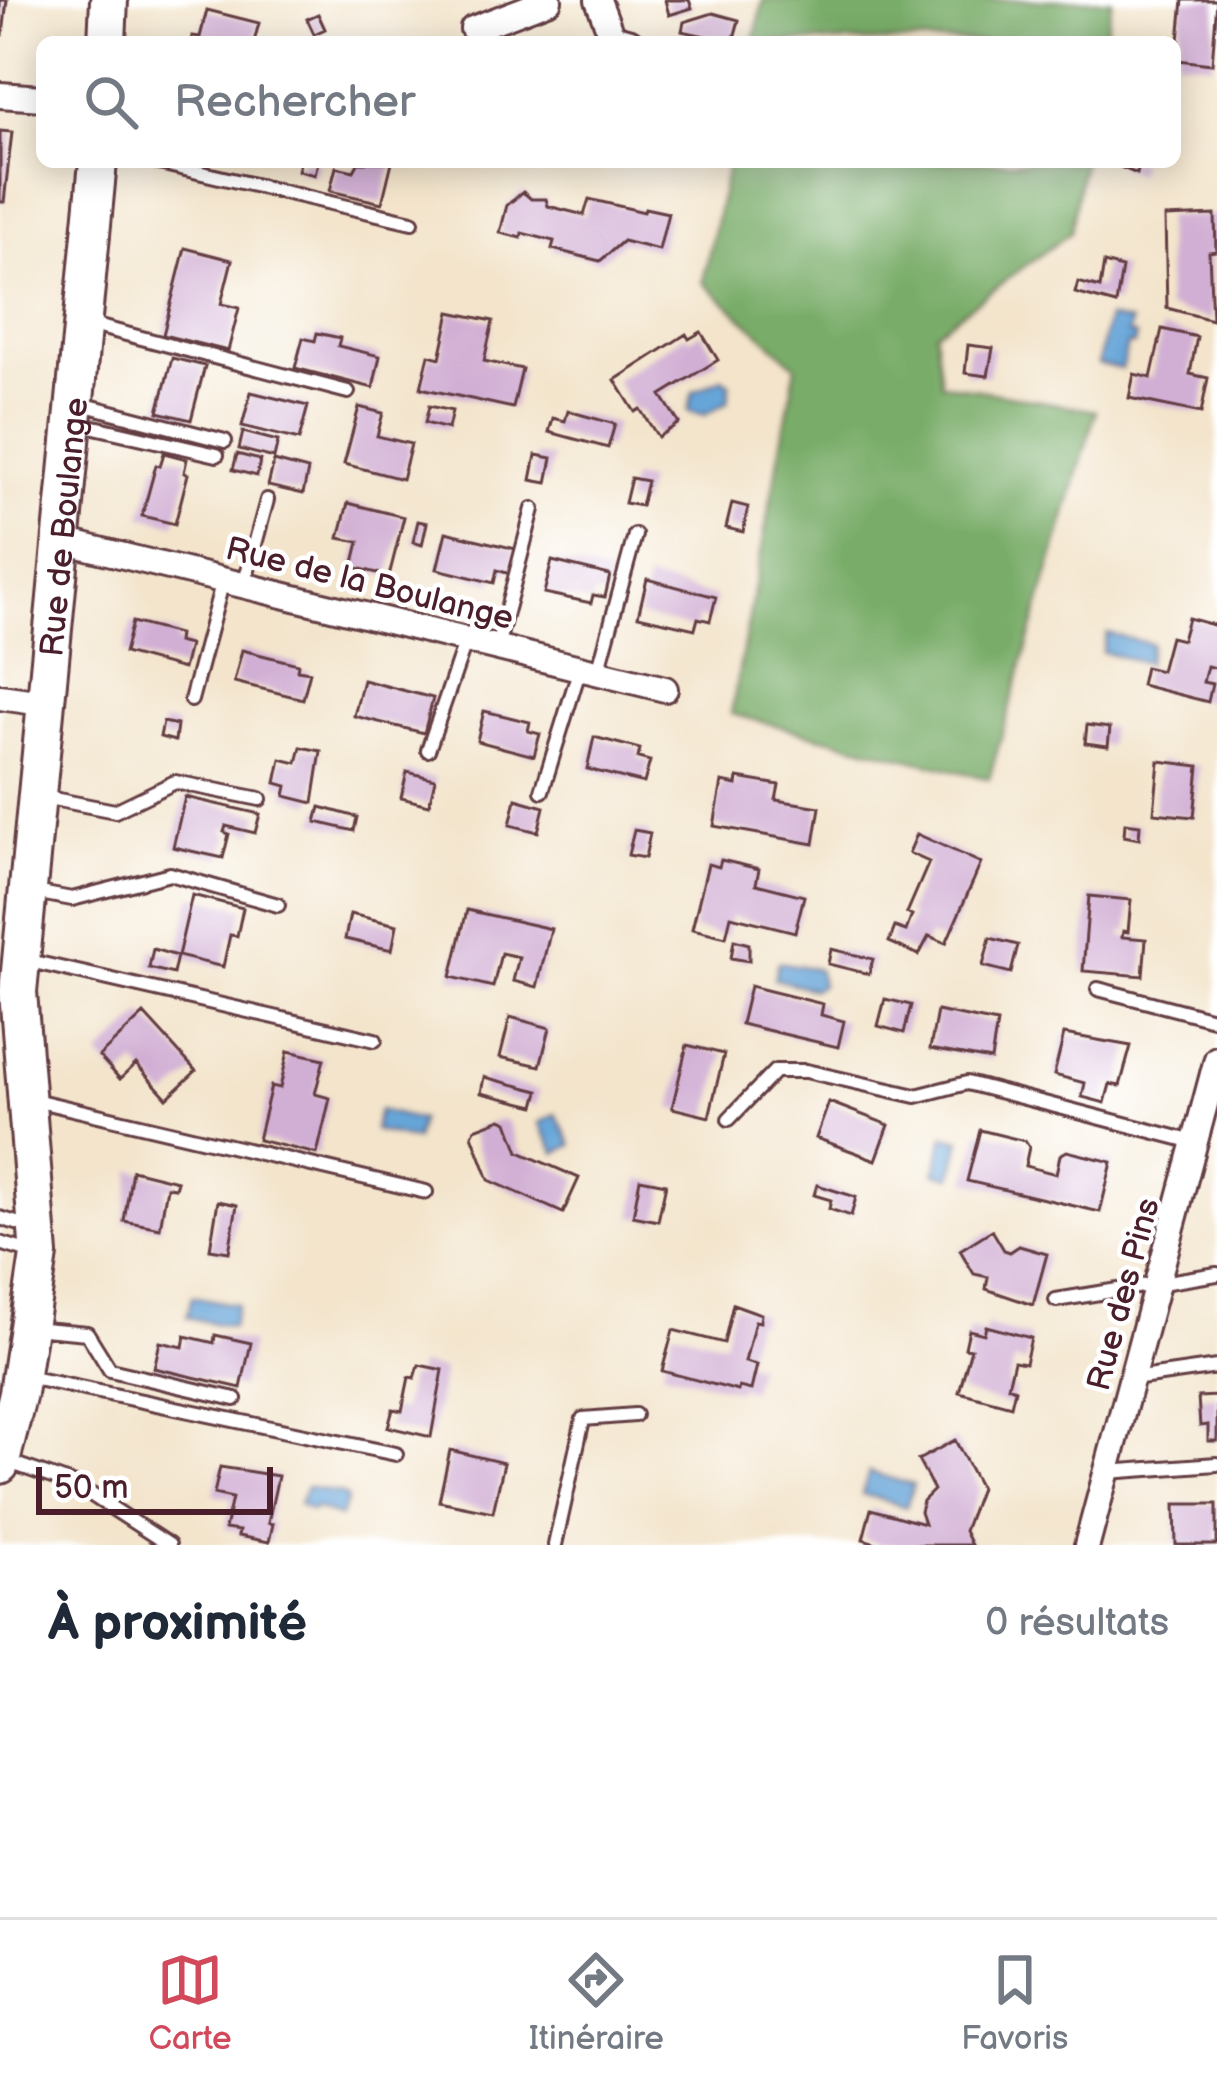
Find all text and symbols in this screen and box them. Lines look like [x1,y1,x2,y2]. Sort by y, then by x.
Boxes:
search box [36,36,1181,168]
icon: search [78,69,144,135]
text: Rechercher [174,75,415,130]
street label: Rue de Boulange [32,395,97,658]
street label: Rue de la Boulange [222,529,517,639]
street label: Rue des Pins [1079,1194,1169,1395]
scale bar [36,1461,273,1514]
text: 50 m [54,1468,129,1508]
text: À proximité [48,1593,307,1654]
text: 0 résultats [985,1600,1169,1647]
tab: Carte [149,1947,232,2059]
tab: Itinéraire [529,1947,664,2059]
tab: Favoris [961,1947,1068,2059]

